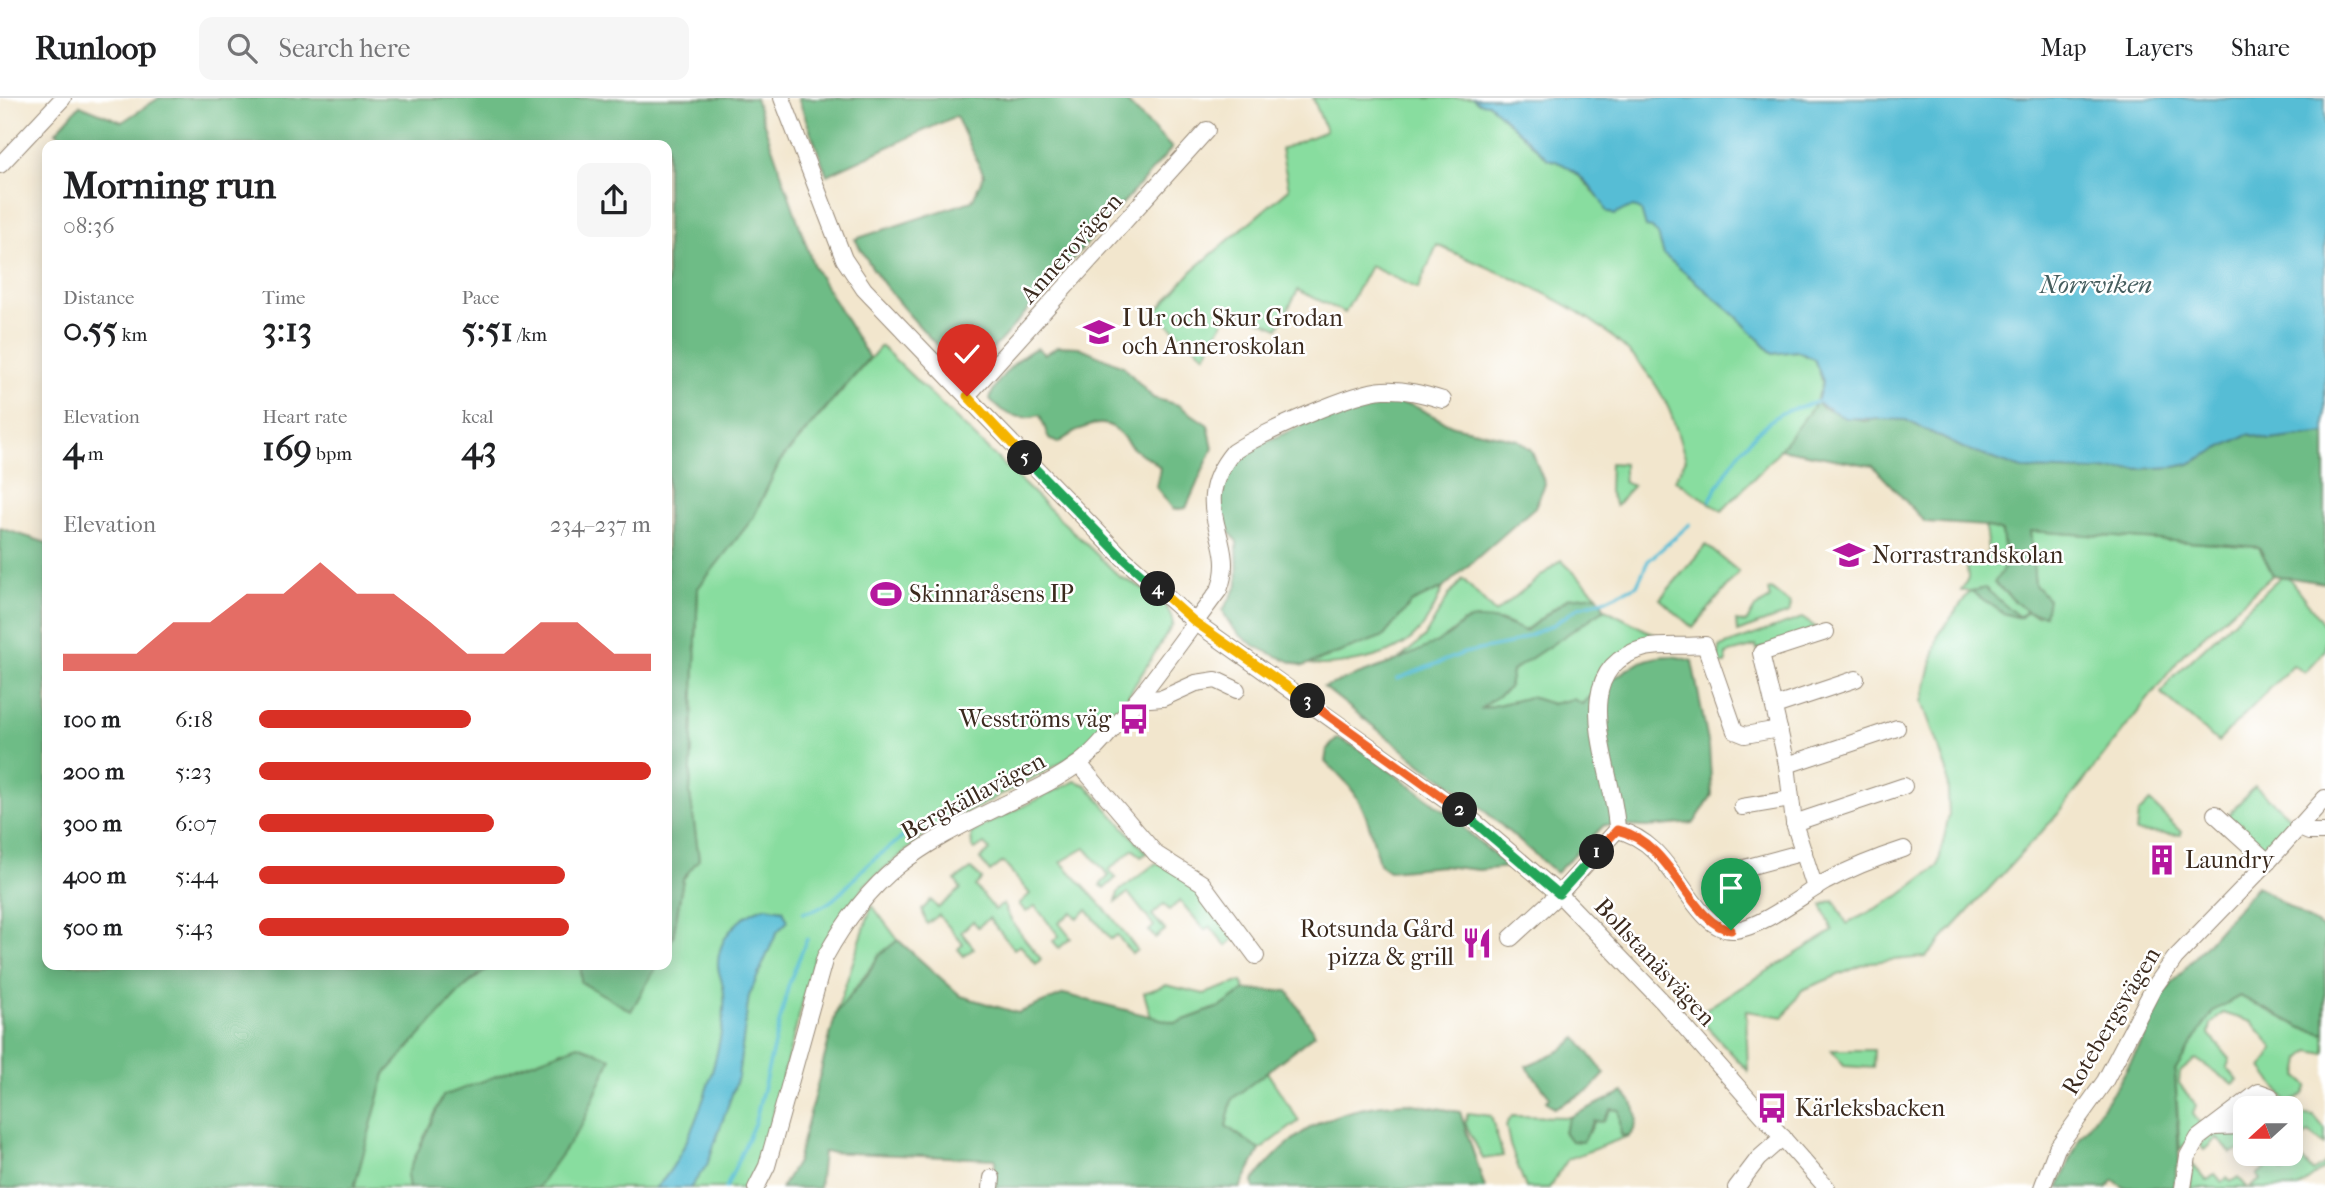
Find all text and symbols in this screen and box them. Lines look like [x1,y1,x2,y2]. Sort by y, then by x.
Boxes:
search box [199,17,689,80]
text: Runloop [35,29,157,68]
icon: search [223,29,261,67]
text: Search here [279,33,410,64]
text: Map [2041,34,2087,62]
text: Layers [2125,34,2193,62]
text: Share [2231,34,2290,62]
text: Morning run [63,163,276,208]
button: share [577,163,651,237]
street label: Annerovägen [1014,187,1128,310]
text: 08:36 [63,212,115,239]
water label: Norrviken [2039,269,2152,300]
text: Distance [63,287,134,309]
text: Time [262,287,306,309]
text: Pace [462,287,500,309]
place label: I Ur och Skur Grodan och Anneroskolan [1122,304,1343,360]
text: 0.55 [63,309,118,350]
text: 3:13 [262,309,312,350]
text: 5:51 [462,309,513,350]
school or university icon: I Ur och Skur Grodan och Anneroskolan [1082,315,1116,349]
text: km [118,324,147,346]
text: /km [513,324,547,346]
pin [937,324,997,396]
icon: check [948,335,986,373]
text: Elevation [63,406,140,428]
text: Heart rate [262,406,347,428]
text: kcal [462,406,494,428]
text: 4 [63,428,84,469]
text: 169 [262,428,312,469]
text: 43 [462,428,497,469]
pin: 5 [1007,440,1042,476]
text: m [84,443,104,465]
text: bpm [312,443,352,465]
text: 5 [1020,446,1029,468]
text: Elevation [63,511,156,538]
text: 234–237 m [550,511,651,538]
school or university icon: Norrastrandskolan [1832,538,1866,572]
place label: Norrastrandskolan [1872,541,2063,569]
pin: 4 [1140,572,1176,606]
sports icon: Skinnaråsens IP [869,577,903,611]
text: 4 [1152,577,1163,599]
place label: Skinnaråsens IP [909,580,1074,608]
pin: 3 [1290,684,1326,718]
text: 3 [1304,689,1311,711]
bus stop icon: Wesströms väg [1117,702,1151,736]
place label: Wesströms väg [958,705,1112,733]
text: 100 m [63,706,121,733]
text: 6:18 [175,706,213,733]
street label: Bergkällavägen [896,746,1050,846]
text: 200 m [63,758,124,785]
text: 5:23 [175,758,212,785]
pin: 2 [1442,792,1478,828]
text: 2 [1455,798,1464,820]
text: 300 m [63,810,122,837]
text: 6:07 [175,810,217,837]
pin: 1 [1580,834,1614,870]
text: 1 [1593,840,1600,862]
building icon: Laundry [2145,843,2179,877]
place label: Laundry [2185,846,2275,874]
pin [1701,858,1761,930]
text: 400 m [63,862,126,889]
text: 5:44 [175,862,218,889]
icon: arrive [1712,869,1750,907]
street label: Bollstanäsvägen [1589,892,1721,1032]
text: 500 m [63,914,122,941]
text: 5:43 [175,914,214,941]
place label: Rotsunda Gård pizza & grill [1300,915,1455,971]
restaurant icon: Rotsunda Gård pizza & grill [1460,926,1494,960]
street label: Rotebergsvägen [2056,942,2166,1100]
bus stop icon: Kärleksbacken [1755,1091,1789,1125]
place label: Kärleksbacken [1795,1094,1945,1122]
north arrow [2233,1096,2303,1166]
map controls [2233,1096,2303,1166]

